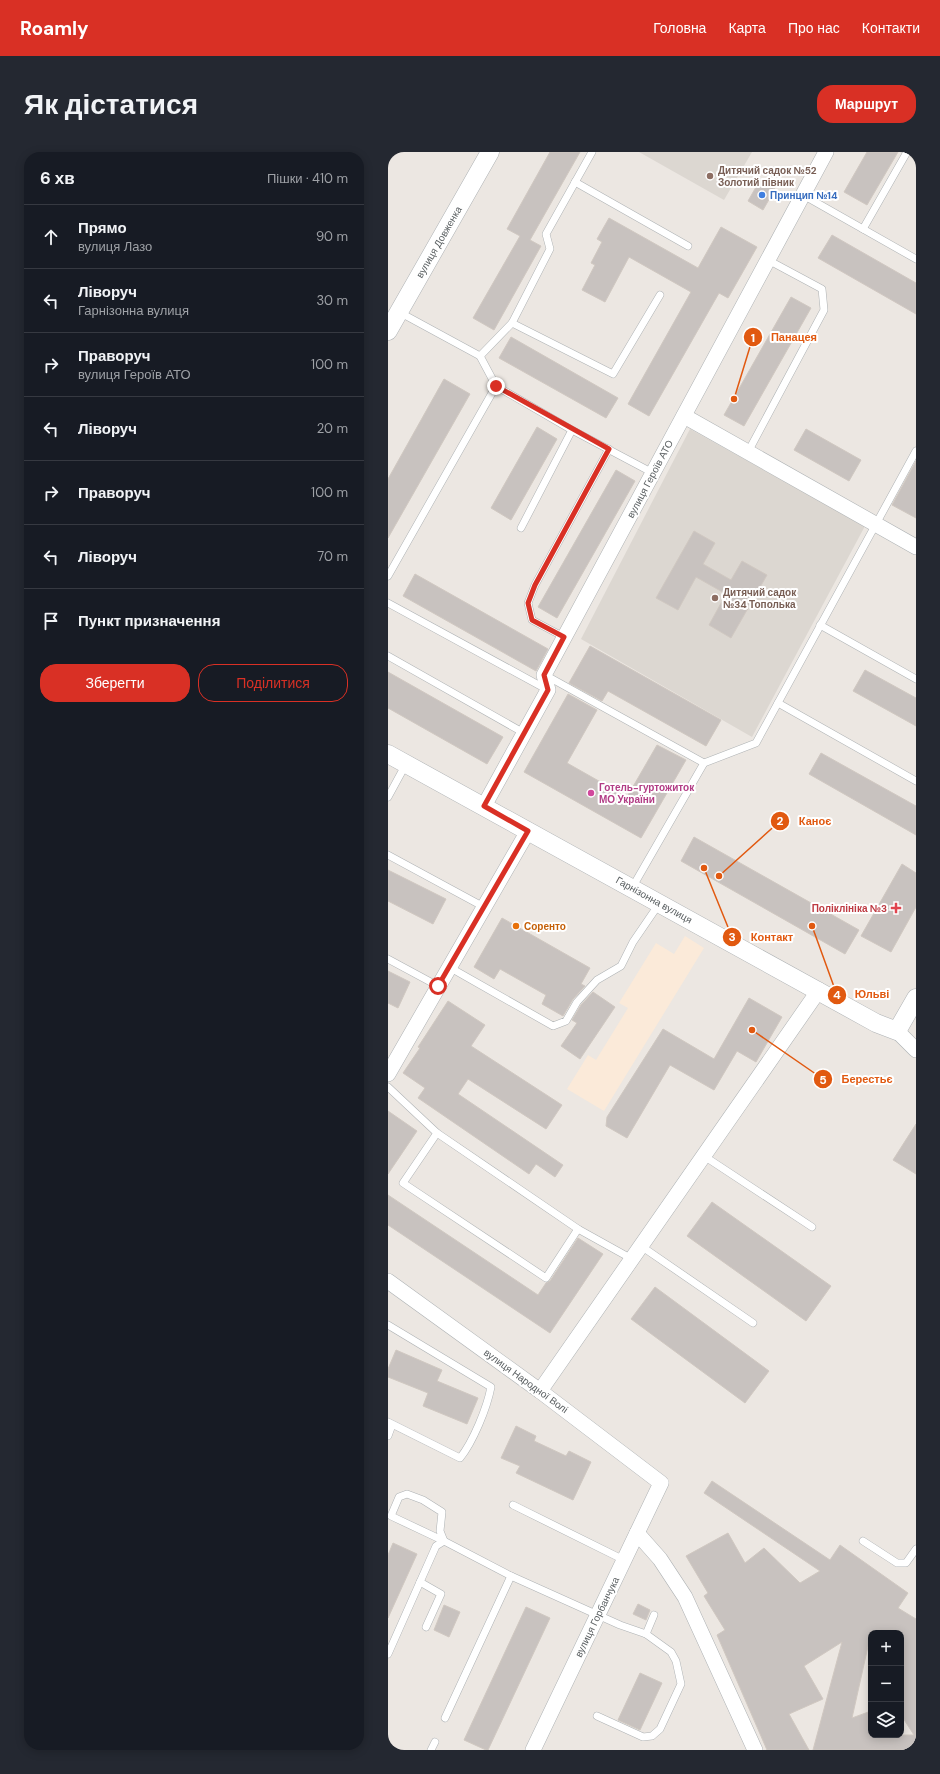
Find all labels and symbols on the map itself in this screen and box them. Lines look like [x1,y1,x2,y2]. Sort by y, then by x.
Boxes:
place label: Дитячий садок №52 Золотий півник [718,164,817,189]
marker: Дитячий садок №52 Золотий півник [705,171,715,181]
place label: Принцип №14 [770,189,838,202]
marker: Принцип №14 [757,190,767,200]
street label: вулиця Довженка [413,203,465,280]
callout: Панацея [743,326,825,349]
text: 1 [751,330,755,346]
text: Панацея [771,330,817,344]
route end [487,377,505,395]
street label: вулиця Героїв АТО [624,438,676,520]
place label: Дитячий садок №34 Тополька [723,586,797,611]
marker: Дитячий садок №34 Тополька [710,593,720,603]
place label: Готель-гуртожиток МО України [599,781,695,806]
marker: Готель-гуртожиток МО України [586,788,596,798]
callout: Каноє [770,810,839,833]
text: 2 [777,813,784,829]
text: Каноє [799,814,831,828]
street label: Гарнізонна вулиця [613,874,695,926]
place label: Поліклініка №3 [812,902,887,915]
marker: Поліклініка №3 [890,902,902,914]
place label: Соренто [524,920,566,933]
marker: Соренто [511,921,521,931]
callout: Контакт [722,926,801,949]
text: 3 [728,929,736,945]
text: Контакт [751,930,794,944]
route start [429,977,447,995]
callout: Юльві [827,983,897,1006]
text: 4 [833,987,841,1003]
text: Юльві [855,987,889,1001]
callout: Берестьє [813,1068,900,1091]
text: 5 [819,1072,827,1088]
text: Берестьє [841,1072,893,1086]
street label: вулиця Народної Волі [481,1346,571,1416]
street label: вулиця Горбанчука [572,1574,622,1659]

